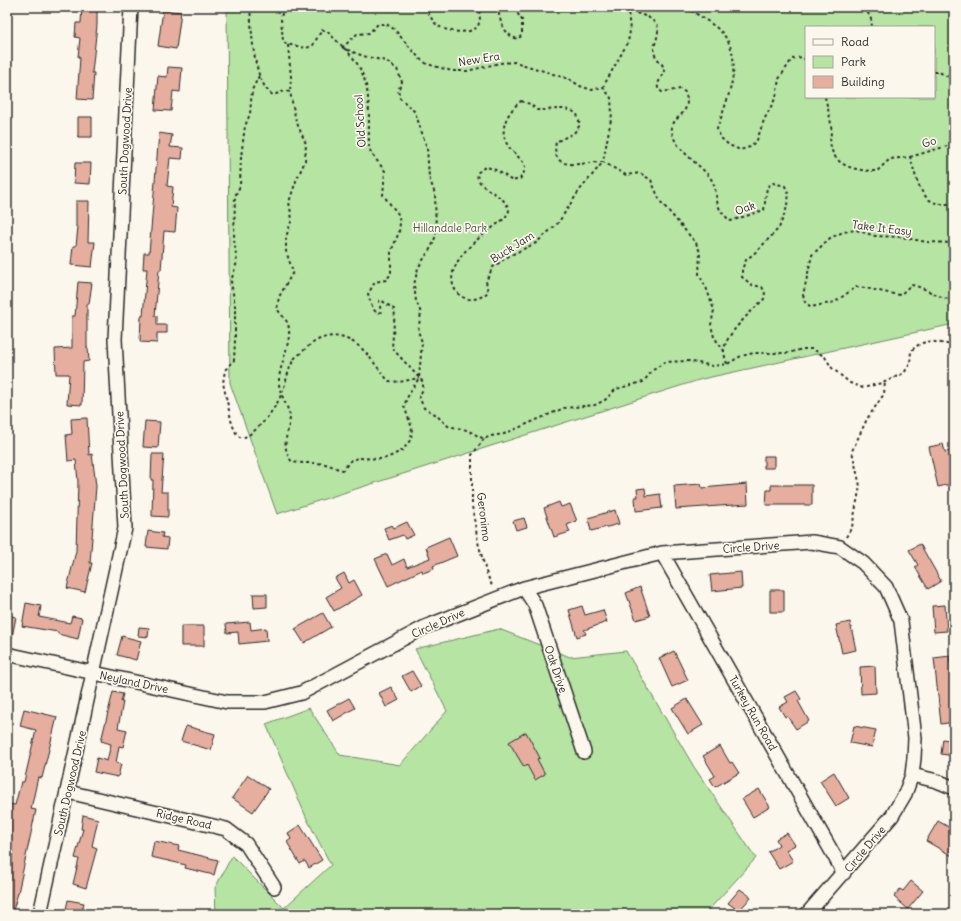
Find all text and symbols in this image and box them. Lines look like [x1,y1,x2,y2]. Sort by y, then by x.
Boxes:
legend [805,26,935,98]
text: Road [841,34,869,49]
street label: New Era [457,49,501,69]
text: Park [841,54,866,69]
text: Building [841,74,885,89]
street label: South Dogwood Drive [115,87,135,195]
street label: Old School [351,94,369,148]
street label: Go [920,133,938,151]
street label: Oak [733,198,757,218]
street label: Take It Easy [851,217,913,239]
park label: Hillandale Park [413,221,488,235]
street label: Buck Jam [488,228,537,266]
street label: South Dogwood Drive [112,411,132,519]
street label: Geronimo [474,492,494,542]
street label: Circle Drive [722,538,780,556]
street label: Circle Drive [409,605,467,641]
street label: Oak Drive [541,644,571,695]
street label: Neyland Drive [98,668,170,696]
street label: Turkey Run Road [726,673,780,753]
street label: South Dogwood Drive [51,729,89,837]
street label: Ridge Road [155,806,214,832]
street label: Circle Drive [841,823,889,875]

